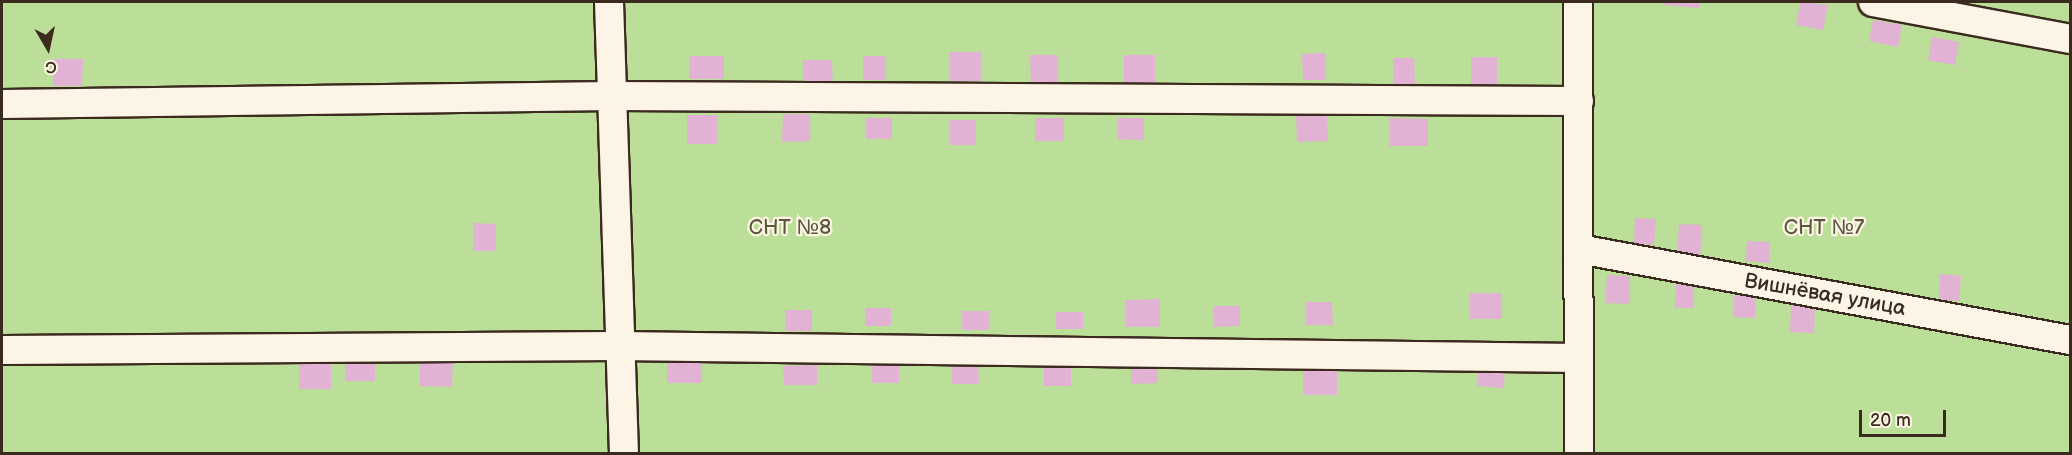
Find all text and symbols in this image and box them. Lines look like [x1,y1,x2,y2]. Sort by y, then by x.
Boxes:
north arrow [18,18,78,78]
text: С [44,56,58,77]
park label: СНТ №8 [749,215,831,241]
park label: СНТ №7 [1784,215,1864,241]
street label: Вишнёвая улица [1742,268,1908,322]
scale bar [1862,398,1949,436]
text: 20 m [1870,410,1911,431]

